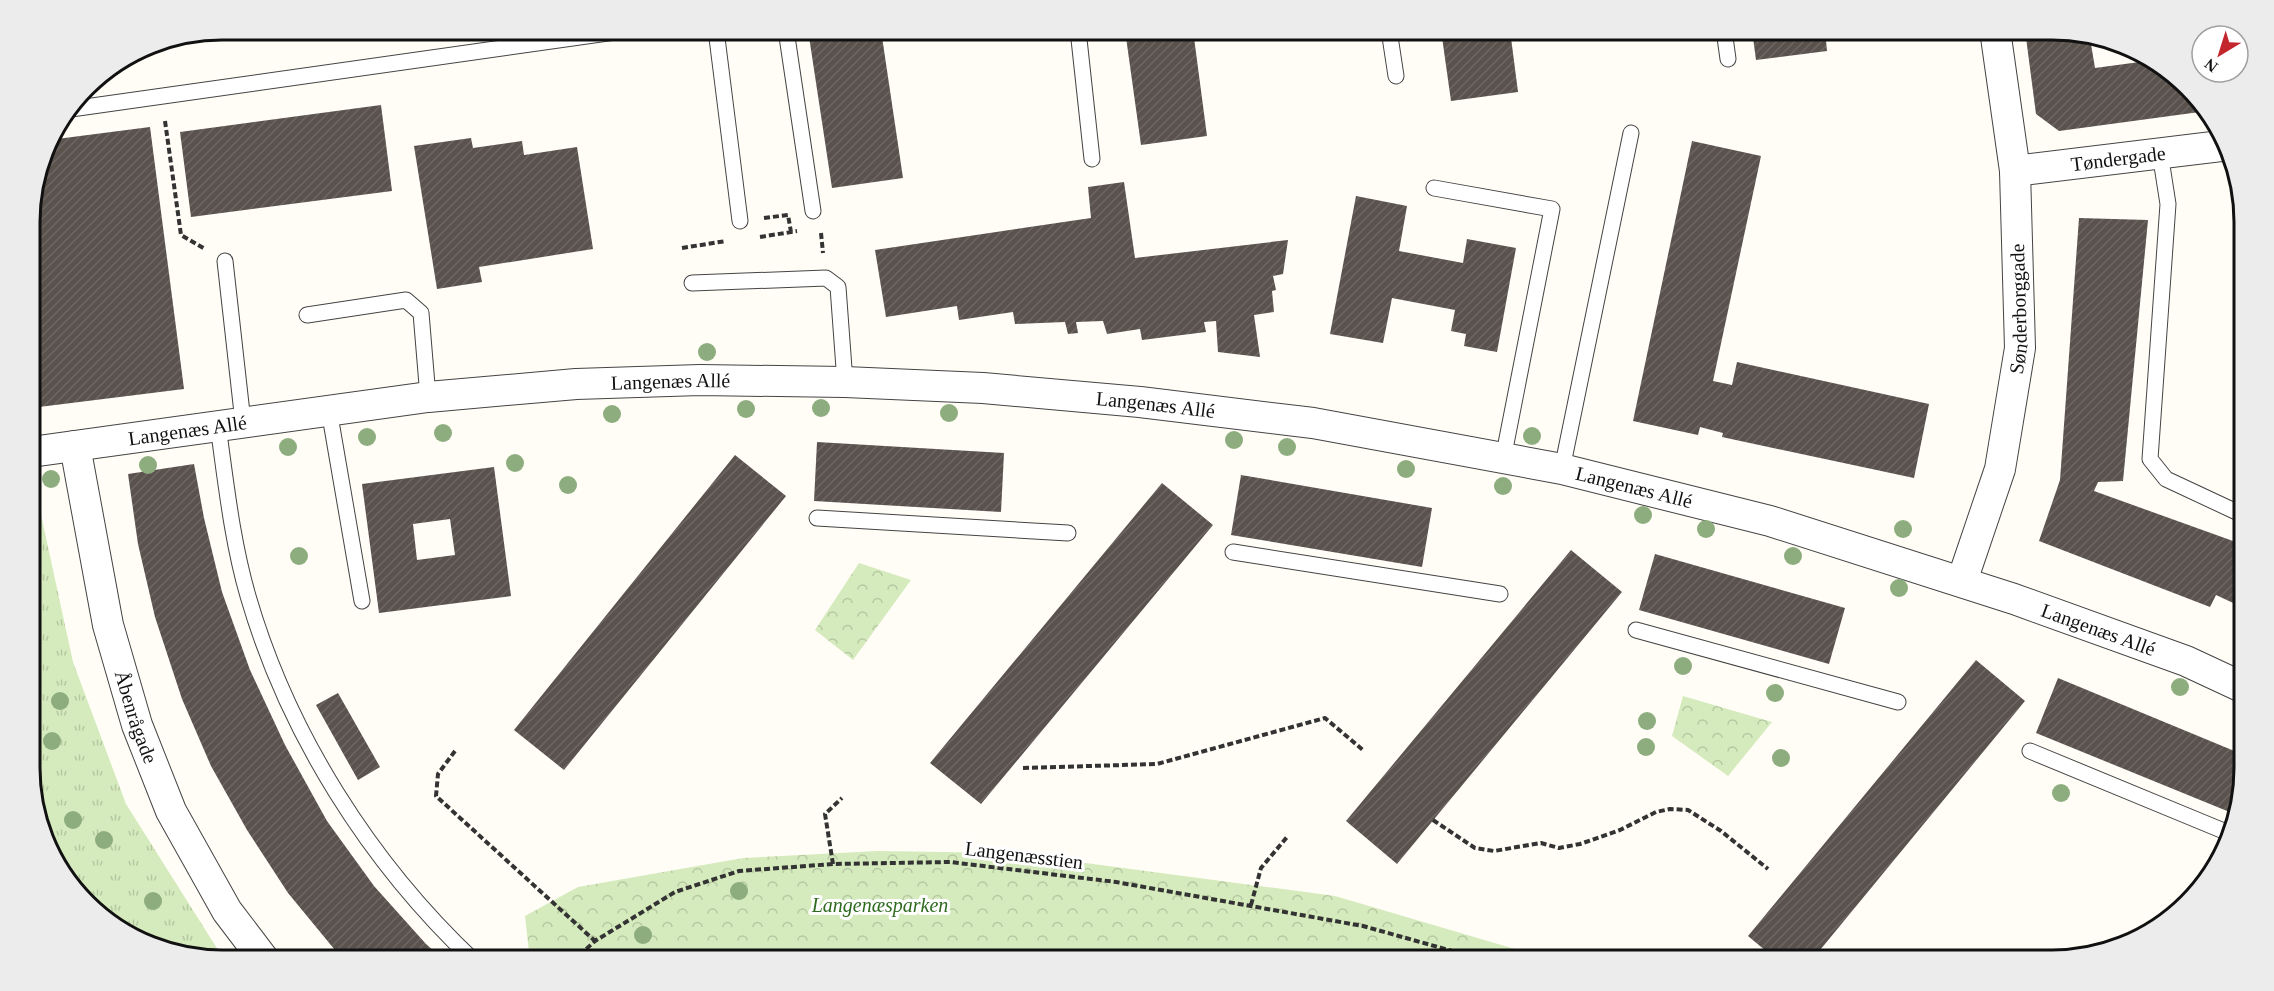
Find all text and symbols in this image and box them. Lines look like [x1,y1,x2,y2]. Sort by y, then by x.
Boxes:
north arrow [2190,24,2250,84]
text: N [2201,55,2221,76]
street label: Tøndergade [2070,142,2167,175]
street label: Sønderborggade [2005,243,2032,376]
street label: Langenæs Allé [611,369,731,394]
street label: Langenæs Allé [1095,387,1216,422]
street label: Langenæs Allé [127,411,248,449]
street label: Langenæs Allé [1573,462,1695,512]
street label: Langenæs Allé [2038,599,2158,660]
street label: Åbenrågade [111,668,162,767]
street label: Langenæsstien [964,837,1084,874]
park label: Langenæsparken [811,894,948,917]

